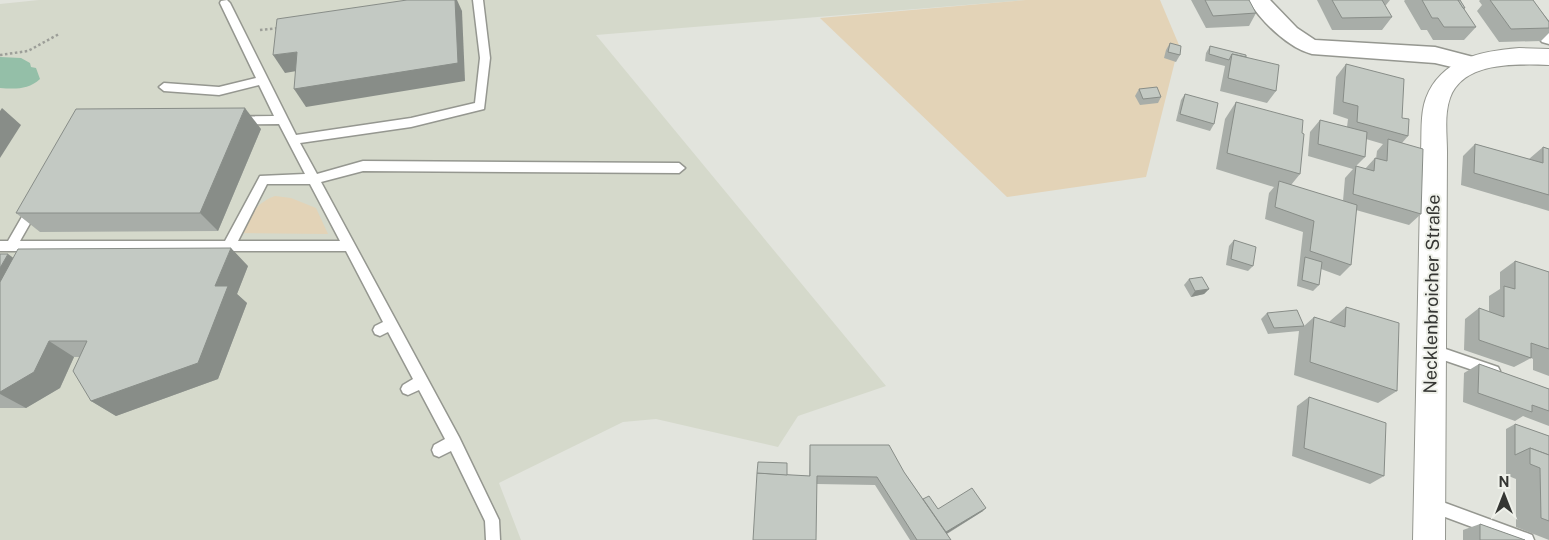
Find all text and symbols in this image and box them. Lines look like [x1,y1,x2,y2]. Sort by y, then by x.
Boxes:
street label: Necklenbroicher Straße [1419,194,1444,394]
north arrow [1479,470,1529,520]
text: N [1499,474,1509,490]

